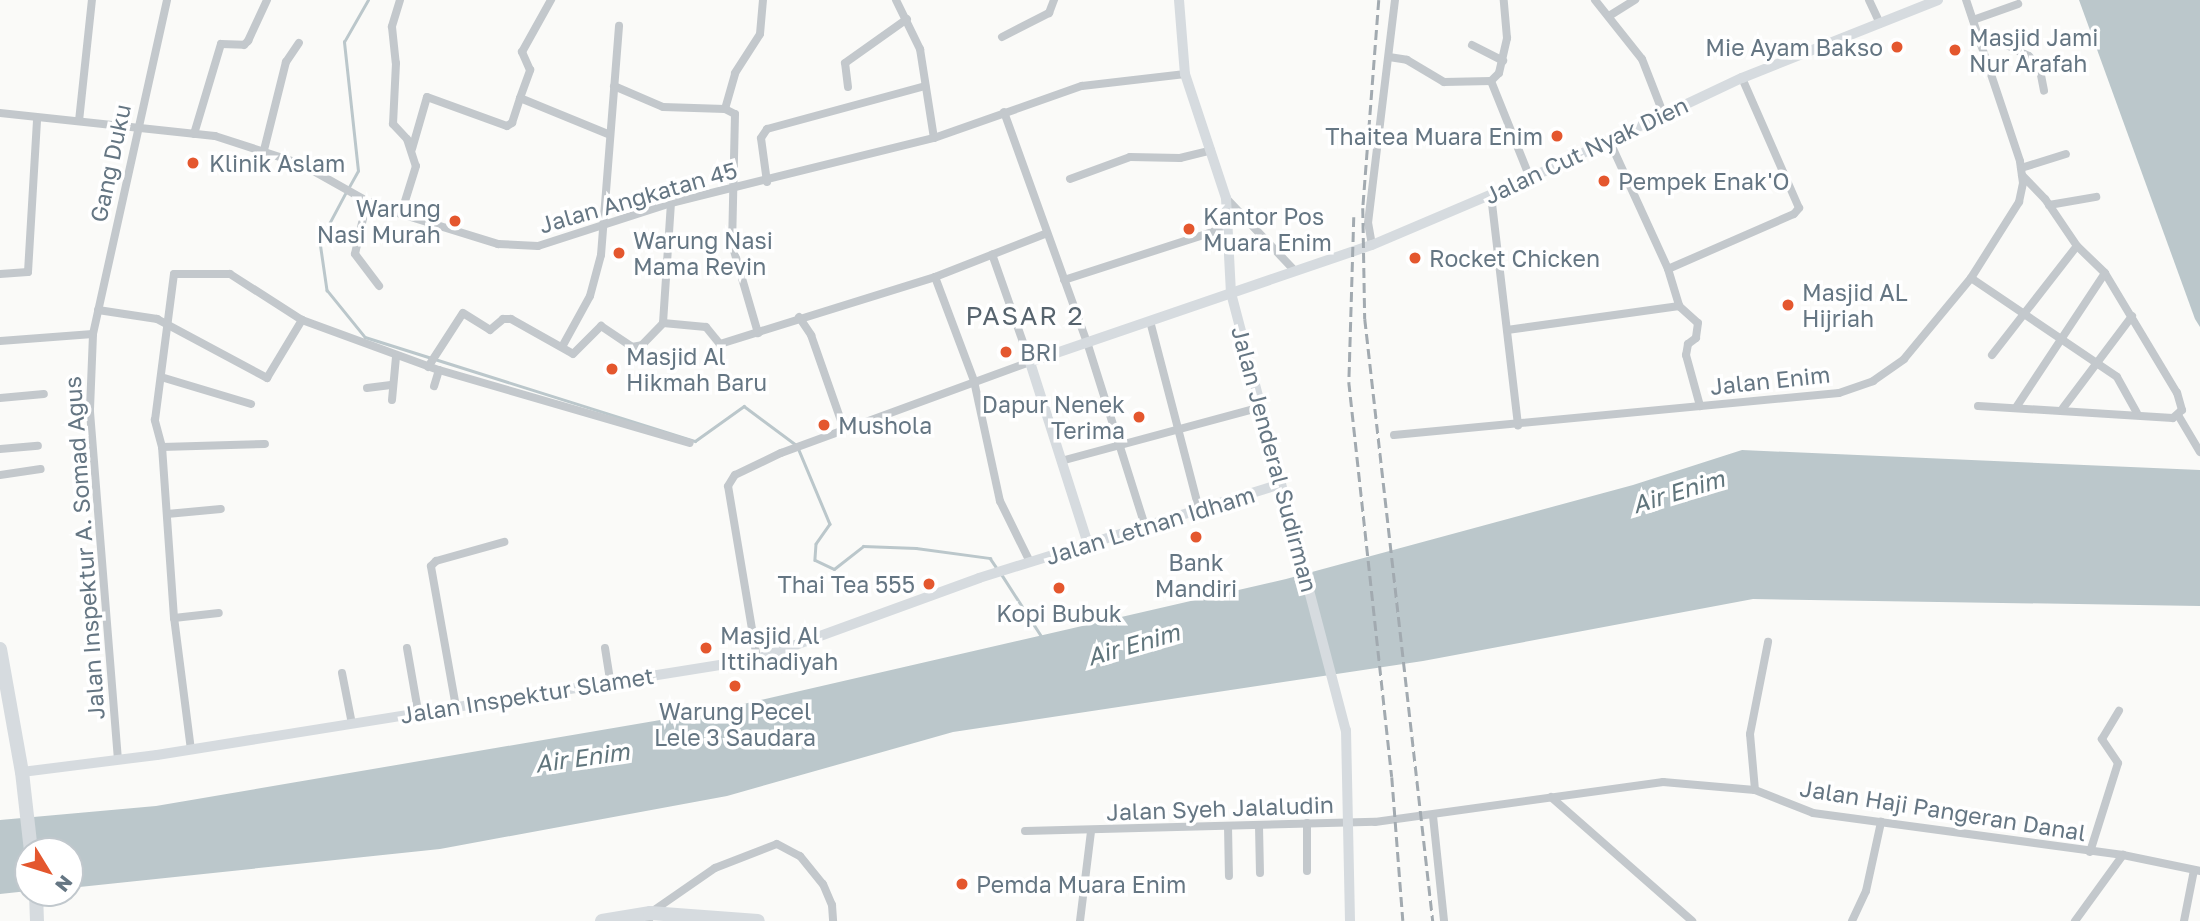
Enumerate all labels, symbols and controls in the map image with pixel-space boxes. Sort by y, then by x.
place label: Masjid Jami Nur Arafah [1969,23,2098,77]
place label: Mie Ayam Bakso [1705,33,1883,61]
marker: Mie Ayam Bakso [1889,39,1905,55]
marker: Masjid Jami Nur Arafah [1947,42,1963,58]
street label: Jalan Cut Nyak Dien [1480,91,1692,209]
street label: Gang Duku [84,101,136,225]
place label: Thaitea Muara Enim [1325,122,1543,150]
marker: Thaitea Muara Enim [1549,128,1565,144]
place label: Klinik Aslam [209,149,345,177]
marker: Klinik Aslam [183,153,203,173]
street label: Jalan Angkatan 45 [536,156,740,238]
place label: Pempek Enak'O [1618,167,1789,195]
marker: Pempek Enak'O [1596,173,1612,189]
place label: Warung Nasi Murah [317,194,441,248]
place label: Kantor Pos Muara Enim [1203,202,1332,256]
marker: Warung Nasi Murah [447,213,463,229]
marker: Kantor Pos Muara Enim [1181,221,1197,237]
place label: Warung Nasi Mama Revin [633,226,773,280]
place label: Rocket Chicken [1429,244,1600,272]
marker: Warung Nasi Mama Revin [611,245,627,261]
marker: Rocket Chicken [1407,250,1423,266]
place label: Masjid AL Hijriah [1802,278,1908,332]
marker: Masjid AL Hijriah [1780,297,1796,313]
district label: PASAR 2 [966,300,1084,332]
street label: Jalan Jenderal Sudirman [1226,323,1324,595]
place label: BRI [1020,338,1058,366]
place label: Masjid Al Hikmah Baru [626,342,767,396]
marker: BRI [998,344,1014,360]
street label: Jalan Enim [1709,360,1831,400]
marker: Masjid Al Hikmah Baru [604,361,620,377]
street label: Jalan Inspektur A. Somad Agus [58,376,110,720]
place label: Dapur Nenek Terima [982,390,1125,444]
marker: Dapur Nenek Terima [1131,409,1147,425]
place label: Mushola [838,411,932,439]
marker: Mushola [816,417,832,433]
water label: Air Enim [1628,463,1728,519]
street label: Jalan Letnan Idham [1042,480,1258,570]
marker: Bank Mandiri [1188,529,1204,545]
place label: Bank Mandiri [1155,548,1237,602]
place label: Thai Tea 555 [777,570,915,598]
marker: Thai Tea 555 [921,576,937,592]
marker: Kopi Bubuk [1051,580,1067,596]
place label: Kopi Bubuk [996,599,1122,627]
water label: Air Enim [1083,617,1183,671]
place label: Masjid Al Ittihadiyah [720,621,838,675]
marker: Masjid Al Ittihadiyah [698,640,714,656]
street label: Jalan Inspektur Slamet [398,661,656,729]
marker: Warung Pecel Lele 3 Saudara [727,678,743,694]
place label: Warung Pecel Lele 3 Saudara [654,697,816,751]
water label: Air Enim [533,736,631,778]
street label: Jalan Haji Pangeran Danal [1798,774,2088,846]
street label: Jalan Syeh Jalaludin [1106,790,1334,826]
north arrow [14,837,84,907]
place label: Pemda Muara Enim [976,870,1186,898]
text: N [51,871,78,897]
marker: Pemda Muara Enim [954,876,970,892]

